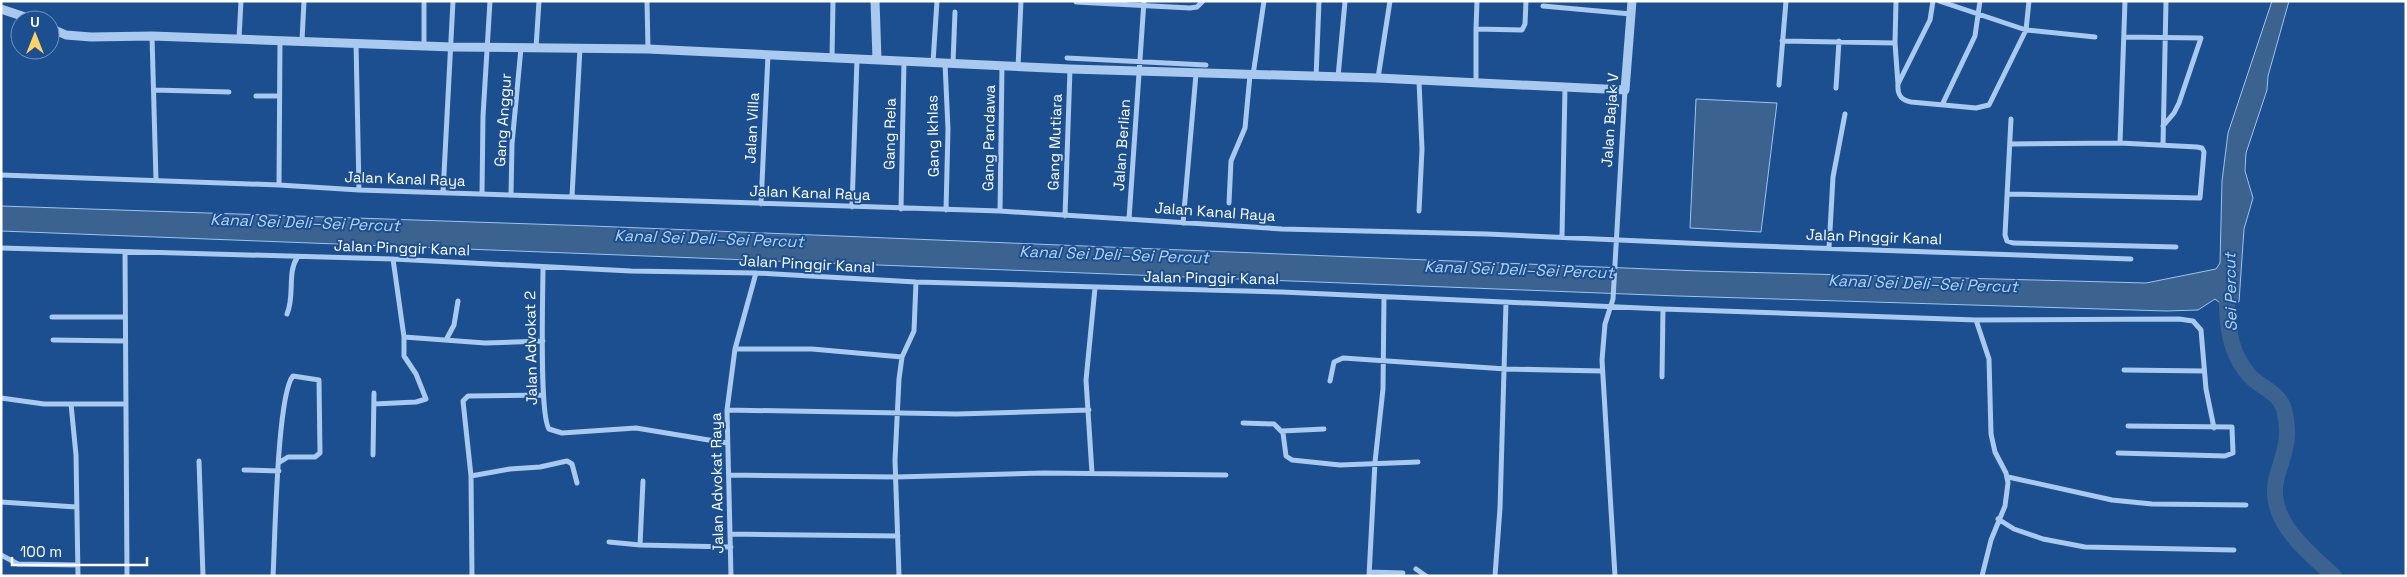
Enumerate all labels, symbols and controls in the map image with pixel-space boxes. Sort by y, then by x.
north arrow [10,10,60,60]
text: U [30,13,40,31]
street label: Gang Anggur [490,72,515,167]
street label: Jalan Bajak V [1597,72,1622,168]
street label: Gang Pandawa [978,84,999,191]
street label: Jalan Villa [740,92,763,164]
street label: Gang Mutiara [1043,93,1066,191]
street label: Gang Ikhlas [922,95,943,177]
street label: Gang Rela [879,98,900,170]
street label: Jalan Berlian [1109,98,1134,192]
street label: Jalan Kanal Raya [344,167,466,190]
street label: Jalan Kanal Raya [749,181,871,204]
street label: Jalan Kanal Raya [1154,198,1277,225]
water label: Kanal Sei Deli–Sei Percut [210,209,402,236]
water label: Kanal Sei Deli–Sei Percut [614,225,806,252]
street label: Jalan Pinggir Kanal [1806,225,1942,248]
street label: Jalan Pinggir Kanal [334,236,470,259]
water label: Kanal Sei Deli–Sei Percut [1019,241,1211,268]
street label: Jalan Pinggir Kanal [739,250,875,277]
water label: Sei Percut [2219,251,2242,331]
water label: Kanal Sei Deli–Sei Percut [1424,256,1616,283]
street label: Jalan Pinggir Kanal [1143,267,1279,288]
water label: Kanal Sei Deli–Sei Percut [1828,270,2020,297]
street label: Jalan Advokat 2 [520,291,541,405]
street label: Jalan Advokat Raya [706,412,727,554]
scale bar [12,534,148,566]
text: 100 m [20,542,62,561]

